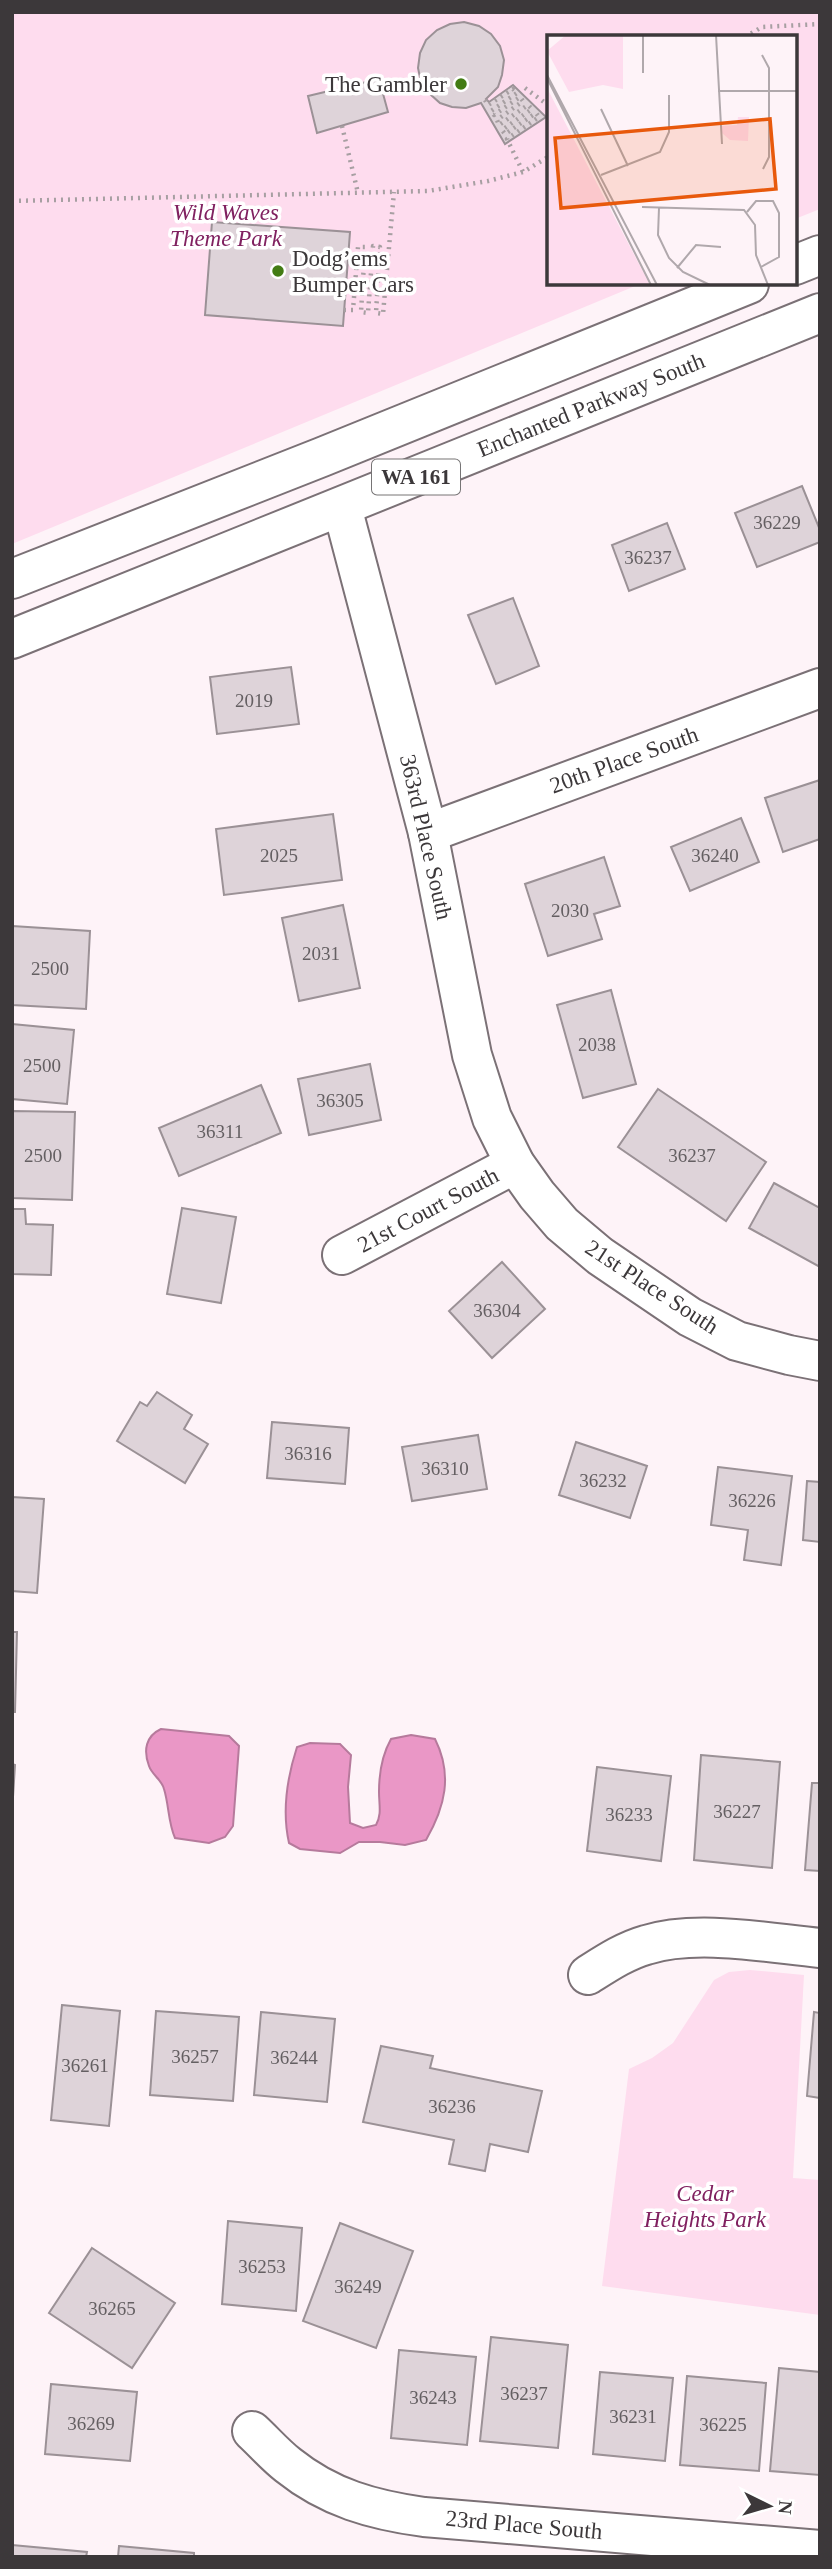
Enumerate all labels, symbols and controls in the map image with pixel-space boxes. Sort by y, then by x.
inset map [547,35,797,285]
place label: The Gambler [325,72,447,97]
marker: The Gambler [453,76,469,92]
park label: Wild Waves Theme Park [170,200,283,251]
place label: Dodg’ems Bumper Cars [292,246,414,297]
marker: Dodg’ems Bumper Cars [270,263,286,279]
street label: Enchanted Parkway South [474,348,709,462]
road number: WA 161 [372,460,460,494]
house number: 36229 [753,512,801,533]
house number: 36237 [624,547,672,568]
house number: 2019 [235,690,273,711]
street label: 20th Place South [546,721,702,798]
street label: 363rd Place South [395,752,457,922]
house number: 2025 [260,845,298,866]
house number: 36240 [691,845,739,866]
house number: 2030 [551,900,589,921]
house number: 2031 [302,943,340,964]
house number: 2500 [31,958,69,979]
house number: 2038 [578,1034,616,1055]
house number: 2500 [23,1055,61,1076]
house number: 36305 [316,1090,364,1111]
house number: 36311 [197,1121,243,1142]
house number: 2500 [24,1145,62,1166]
house number: 36237 [668,1145,716,1166]
street label: 21st Court South [353,1162,503,1258]
street label: 21st Place South [581,1235,724,1340]
house number: 36304 [473,1300,521,1321]
house number: 36316 [284,1443,332,1464]
house number: 36310 [421,1458,469,1479]
house number: 36232 [579,1470,627,1491]
house number: 36226 [728,1490,776,1511]
house number: 36227 [713,1801,761,1822]
house number: 36233 [605,1804,653,1825]
house number: 36257 [171,2046,219,2067]
house number: 36244 [270,2047,318,2068]
house number: 36261 [61,2055,109,2076]
house number: 36236 [428,2096,476,2117]
park label: Cedar Heights Park [643,2181,767,2232]
house number: 36253 [238,2256,286,2277]
house number: 36249 [334,2276,382,2297]
house number: 36265 [88,2298,136,2319]
house number: 36237 [500,2383,548,2404]
house number: 36243 [409,2387,457,2408]
house number: 36231 [609,2406,657,2427]
house number: 36269 [67,2413,115,2434]
house number: 36225 [699,2414,747,2435]
north arrow [734,2471,804,2541]
text: N [774,2500,796,2515]
street label: 23rd Place South [445,2506,604,2544]

